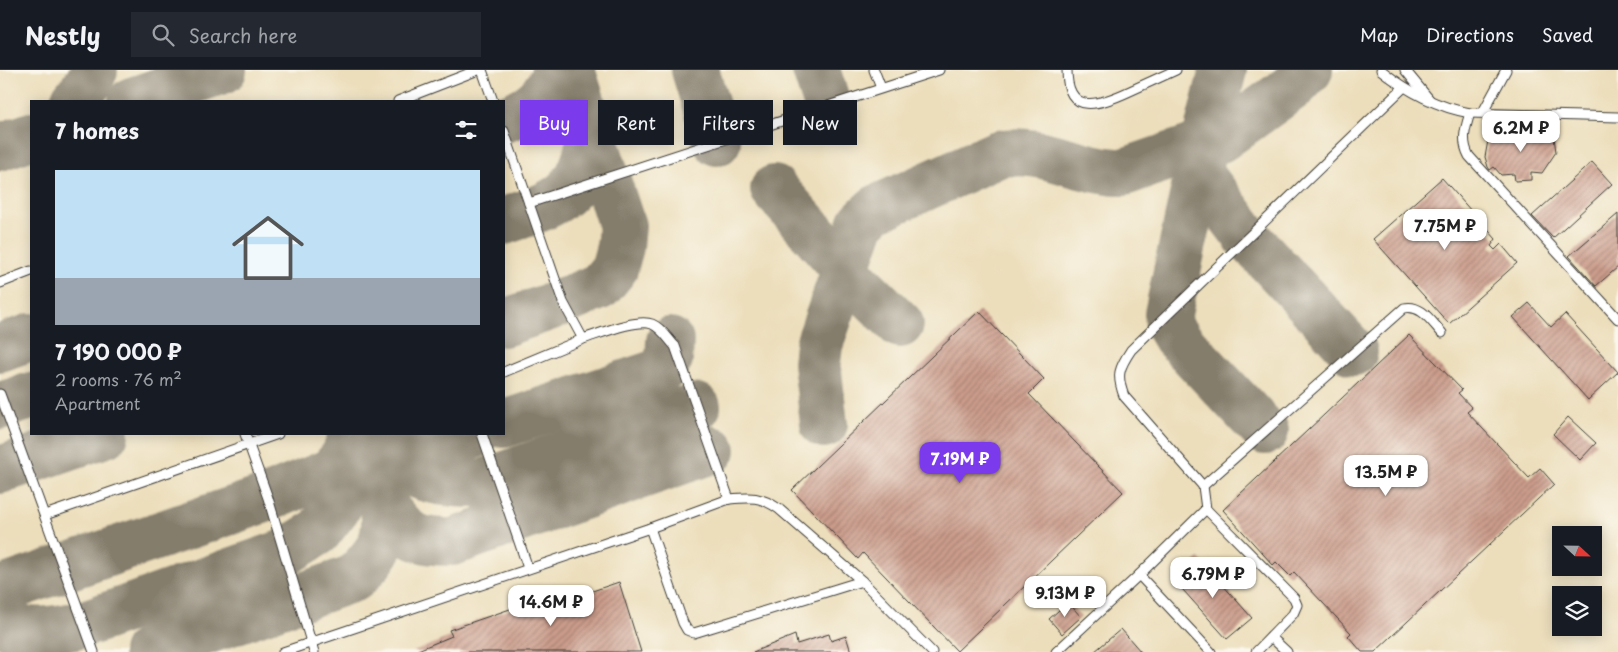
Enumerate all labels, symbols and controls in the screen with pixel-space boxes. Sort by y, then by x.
search box [131,12,481,57]
text: Nestly [25,17,101,53]
icon: search [149,21,177,49]
text: Search here [189,21,297,49]
text: Map [1360,21,1398,48]
text: Directions [1426,21,1514,48]
text: Saved [1542,21,1593,48]
chip: Buy [520,100,588,145]
chip: Rent [598,100,674,145]
chip: Filters [684,100,773,145]
chip: New [783,100,857,145]
pin: 6.2M ₽ [1480,111,1562,153]
text: 7 homes [55,114,139,146]
text: 6.2M ₽ [1493,115,1549,139]
icon: filters [452,116,480,144]
icon: home [223,203,313,293]
pin: 7.75M ₽ [1399,208,1491,251]
text: 7.75M ₽ [1414,213,1476,237]
text: 7 190 000 ₽ [55,335,182,367]
text: 2 rooms · 76 m² [55,367,182,391]
text: Apartment [55,391,140,415]
pin: 7.19M ₽ [914,442,1006,484]
text: 7.19M ₽ [931,446,989,470]
pin: 13.5M ₽ [1340,454,1432,497]
text: 13.5M ₽ [1355,459,1417,483]
north arrow [1552,526,1602,576]
map controls [1552,526,1602,636]
pin: 6.79M ₽ [1167,556,1259,599]
text: 6.79M ₽ [1181,561,1245,585]
pin: 9.13M ₽ [1019,576,1111,618]
text: 9.13M ₽ [1035,580,1095,604]
pin: 14.6M ₽ [505,584,597,627]
button: layers [1552,586,1602,636]
text: 14.6M ₽ [519,589,583,613]

